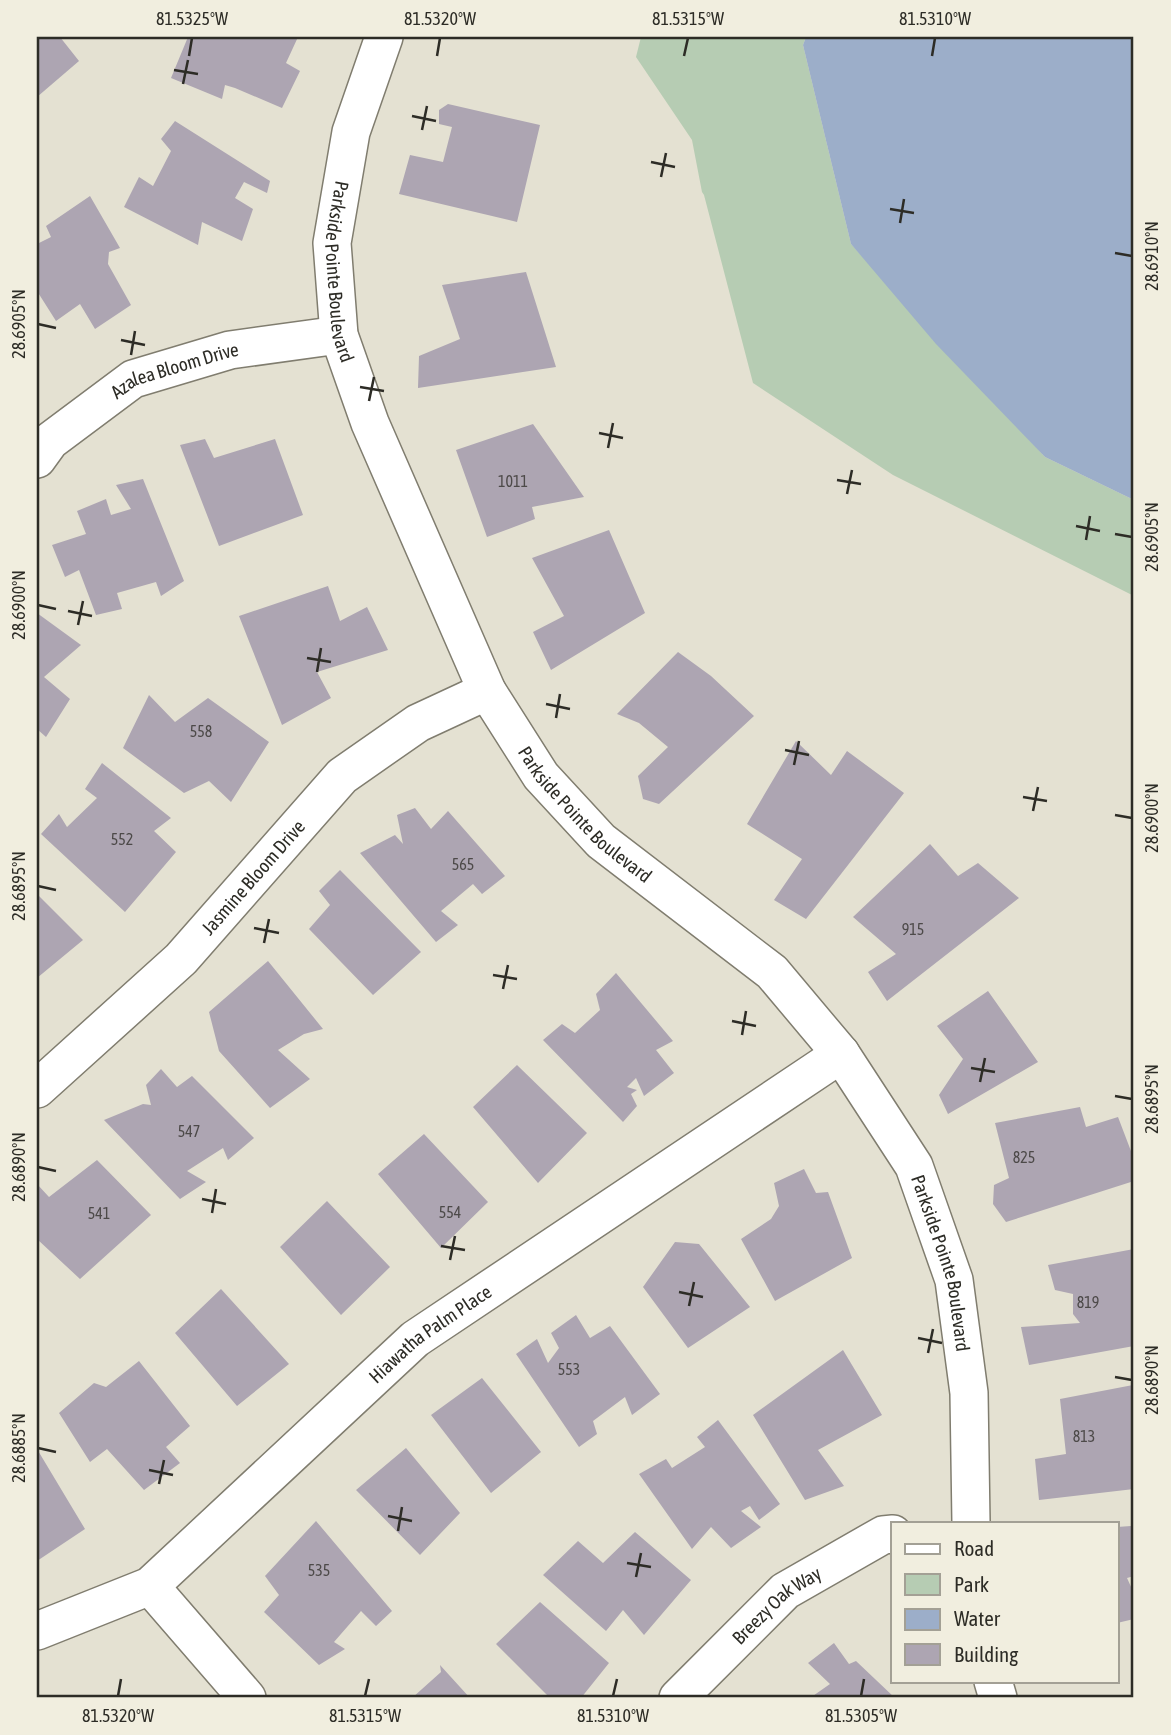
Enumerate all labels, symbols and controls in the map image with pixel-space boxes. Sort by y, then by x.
text: 81.5325°W [156,8,228,29]
text: 81.5320°W [404,8,476,29]
text: 81.5315°W [652,8,724,29]
text: 81.5310°W [899,8,971,29]
street label: Parkside Pointe Boulevard [321,179,359,365]
text: 28.6910°N [1141,221,1162,291]
text: 28.6905°N [8,289,29,359]
street label: Azalea Bloom Drive [106,338,240,403]
house number: 1011 [498,472,528,490]
text: 28.6905°N [1141,502,1162,572]
text: 28.6900°N [8,570,29,640]
house number: 558 [190,722,212,740]
street label: Parkside Pointe Boulevard [514,742,656,887]
text: 28.6900°N [1141,783,1162,853]
street label: Jasmine Bloom Drive [197,815,309,939]
house number: 552 [111,830,133,848]
text: 28.6895°N [8,851,29,921]
house number: 565 [452,855,474,873]
house number: 915 [902,920,924,938]
text: 28.6895°N [1141,1064,1162,1134]
house number: 547 [178,1122,200,1140]
text: 28.6890°N [8,1132,29,1202]
house number: 825 [1013,1148,1035,1166]
street label: Parkside Pointe Boulevard [907,1172,974,1353]
house number: 554 [439,1203,461,1221]
house number: 541 [88,1204,110,1222]
street label: Hiawatha Palm Place [364,1280,495,1387]
house number: 819 [1077,1293,1099,1311]
text: 28.6890°N [1141,1345,1162,1415]
house number: 553 [558,1360,580,1378]
text: 28.6885°N [8,1413,29,1483]
house number: 813 [1073,1427,1095,1445]
legend [891,1522,1118,1682]
text: Road [954,1536,994,1560]
house number: 535 [308,1561,330,1579]
street label: Breezy Oak Way [728,1562,825,1648]
text: Park [954,1572,989,1596]
text: Water [954,1606,1001,1630]
text: Building [954,1642,1018,1666]
text: 81.5320°W [82,1705,154,1726]
text: 81.5315°W [329,1705,401,1726]
text: 81.5310°W [577,1705,649,1726]
text: 81.5305°W [825,1705,897,1726]

